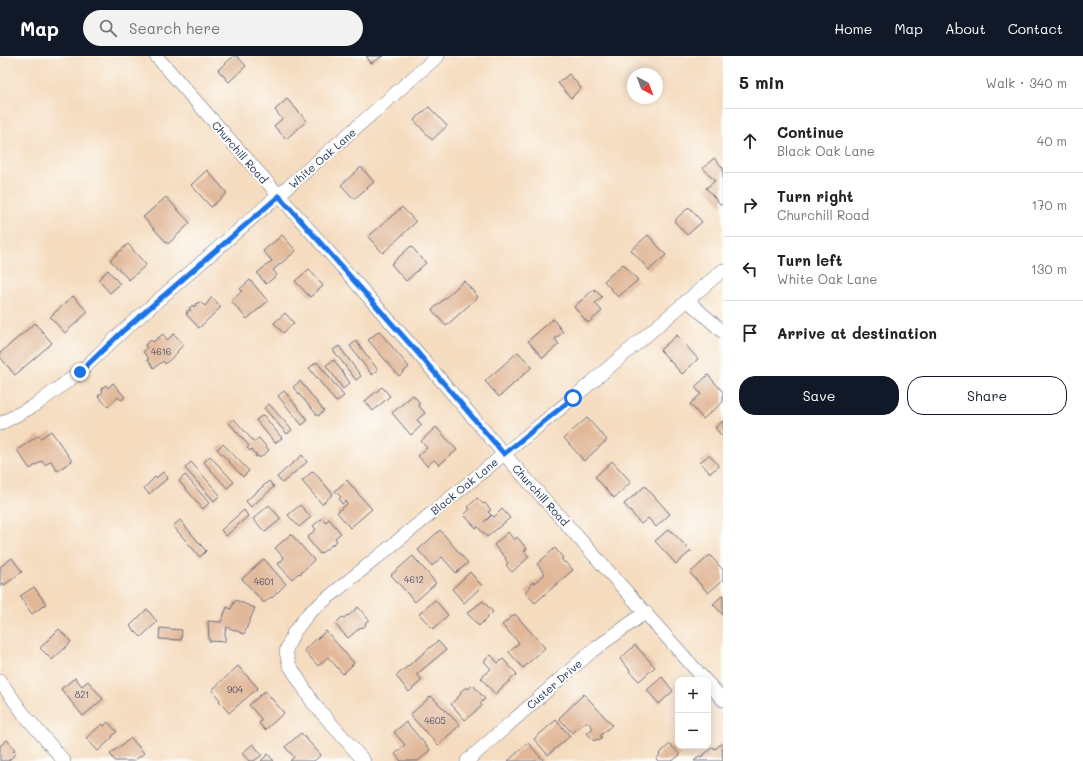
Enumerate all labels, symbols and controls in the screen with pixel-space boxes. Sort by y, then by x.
search box [83,10,363,46]
text: Map [20,16,59,41]
icon: search [97,17,119,39]
text: Search here [129,18,220,38]
text: Home [834,19,872,38]
text: Map [894,19,923,38]
text: About [945,19,986,38]
text: Contact [1008,19,1063,38]
north arrow [627,68,663,104]
text: 5 min [739,71,784,93]
text: Walk · 340 m [986,74,1067,91]
street label: Churchill Road [209,118,271,186]
text: Continue [777,122,844,142]
street label: White Oak Lane [285,124,359,192]
icon: ahead [739,130,761,152]
text: 40 m [1037,132,1067,149]
text: Black Oak Lane [777,142,875,159]
text: Turn right [777,186,854,206]
icon: right [739,194,761,216]
text: 170 m [1031,196,1067,213]
text: Churchill Road [777,206,869,223]
text: Turn left [777,250,842,270]
icon: left [739,258,761,280]
text: 130 m [1031,260,1067,277]
text: White Oak Lane [777,270,877,287]
icon: arrive [739,322,761,344]
text: Arrive at destination [777,323,937,343]
house number: 4616 [151,346,171,357]
route end [71,363,89,381]
button: Save [739,376,899,415]
button: Share [907,376,1067,415]
route start [564,389,582,407]
street label: Black Oak Lane [427,454,501,518]
street label: Churchill Road [509,461,573,529]
house number: 4612 [404,574,424,585]
house number: 4601 [254,576,274,587]
street label: Custer Drive [523,656,585,712]
map controls [675,677,711,749]
button: + [675,677,711,713]
house number: 904 [227,684,244,695]
house number: 821 [75,689,89,700]
button: − [675,713,711,749]
house number: 4605 [424,715,446,726]

